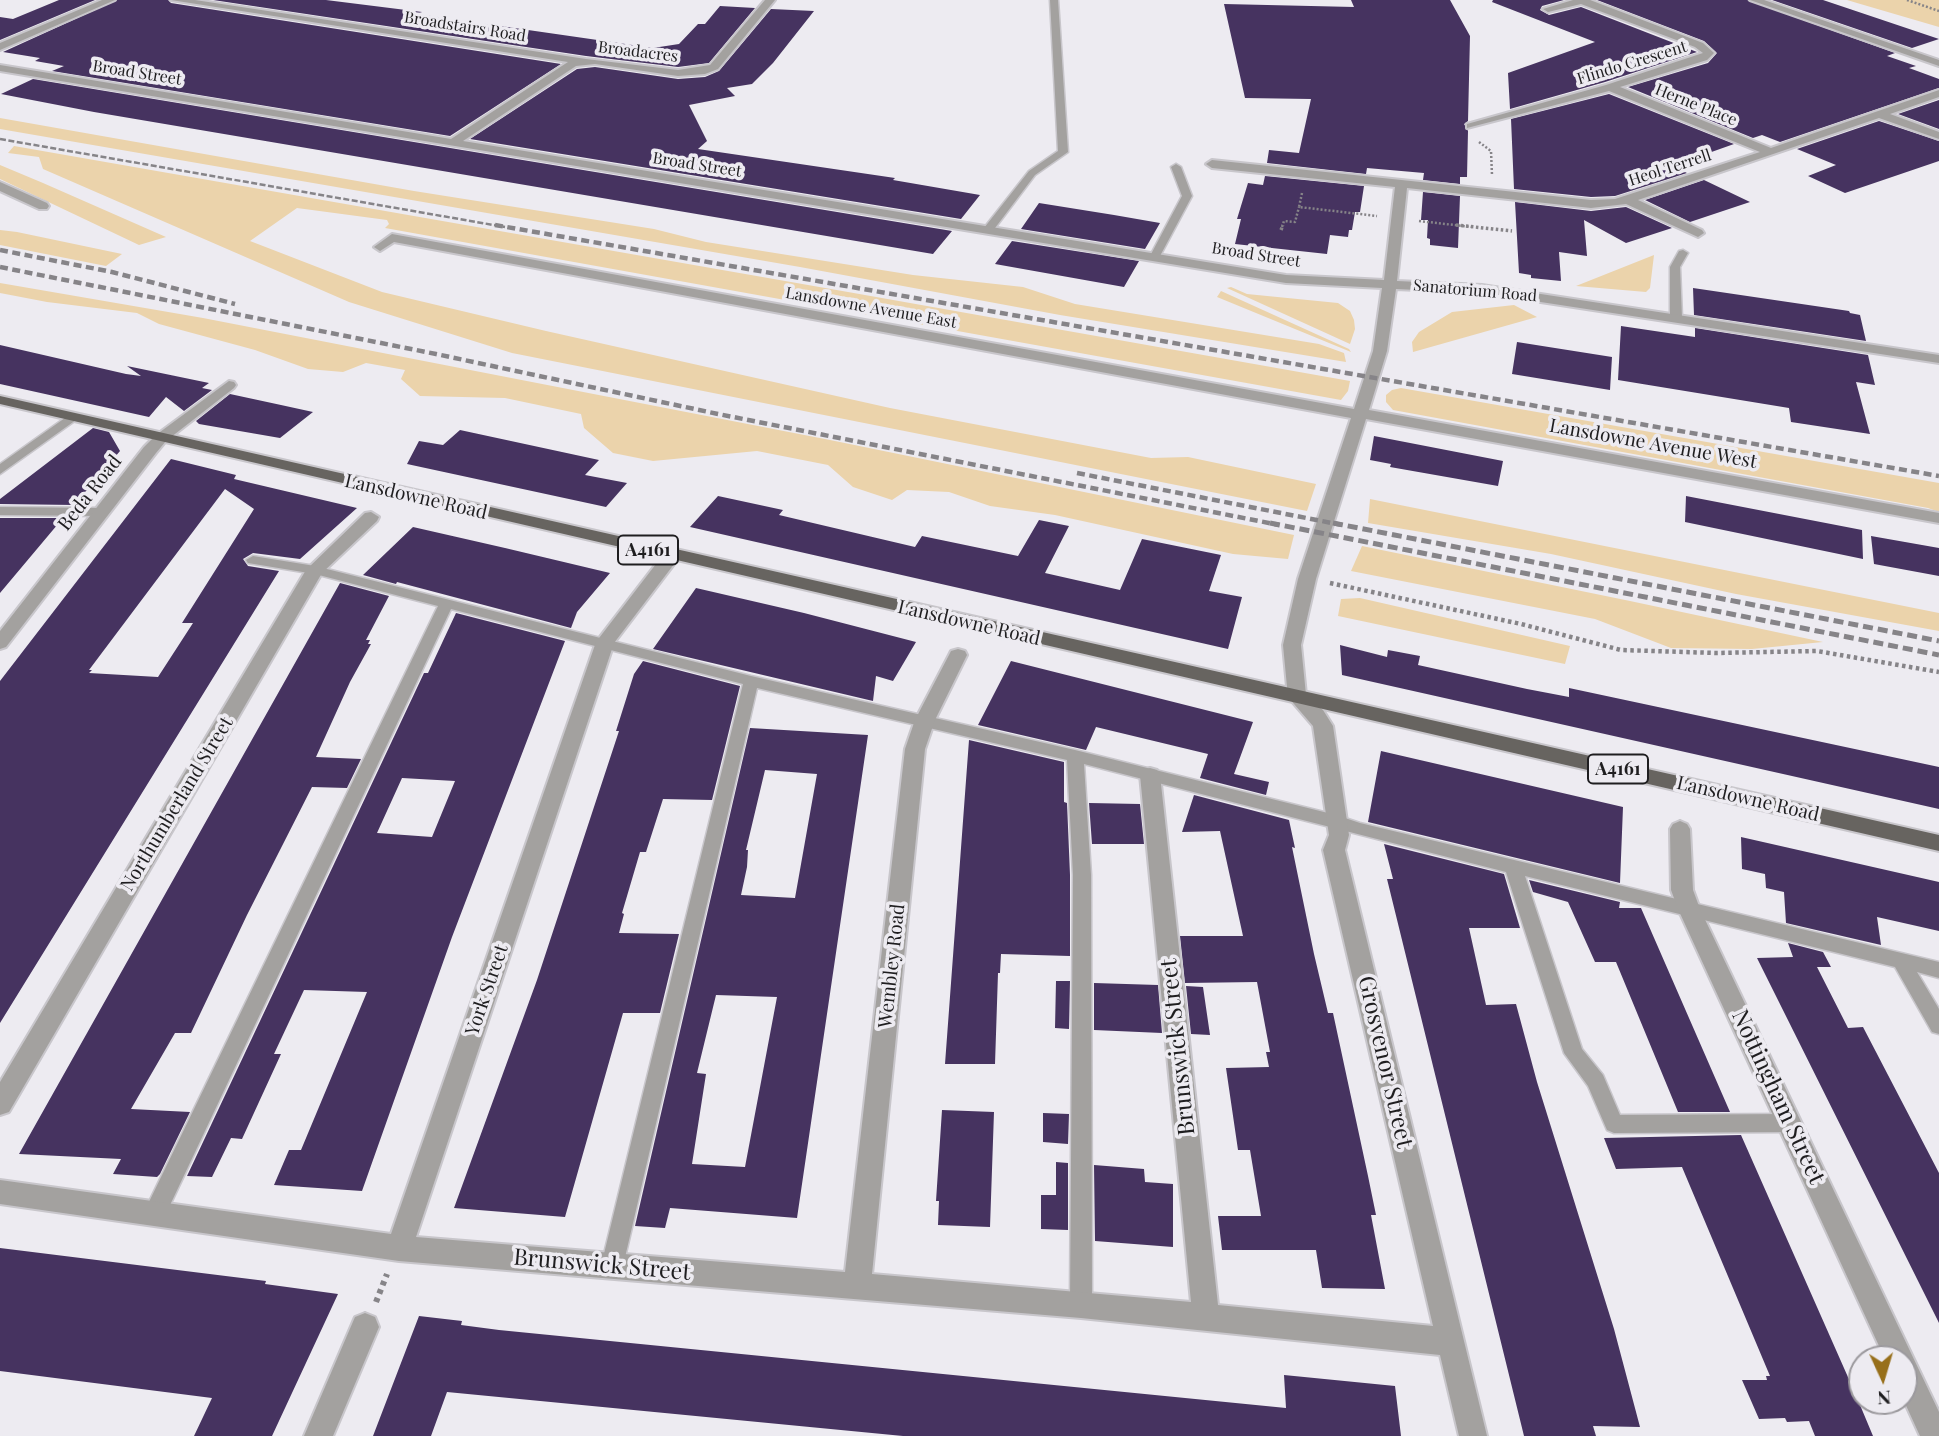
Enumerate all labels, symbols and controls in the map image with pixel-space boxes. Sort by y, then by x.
street label: Broadstairs Road [403,8,527,46]
street label: Flindo Crescent [1575,37,1689,89]
street label: Broadacres [597,38,679,66]
street label: Broad Street [91,57,183,89]
street label: Herne Place [1652,80,1740,130]
street label: Heol Terrell [1626,146,1714,190]
street label: Broad Street [651,149,743,181]
street label: Broad Street [1210,239,1302,271]
street label: Sanatorium Road [1412,276,1538,306]
street label: Lansdowne Avenue East [784,283,958,333]
street label: Lansdowne Avenue West [1547,415,1759,473]
street label: Beda Road [53,451,127,535]
street label: Lansdowne Road [343,470,489,524]
road number: A4161 [618,536,678,564]
street label: Lansdowne Road [896,596,1042,650]
street label: Northumberland Street [116,713,238,895]
road number: A4161 [1588,754,1648,784]
street label: Lansdowne Road [1675,772,1821,826]
street label: Wembley Road [874,903,910,1029]
street label: York Street [461,942,513,1038]
street label: Brunswick Street [1155,957,1201,1137]
street label: Grosvenor Street [1352,973,1418,1151]
street label: Nottingham Street [1726,1005,1830,1189]
street label: Brunswick Street [512,1244,692,1286]
north arrow [1848,1345,1918,1415]
text: N [1877,1386,1892,1412]

